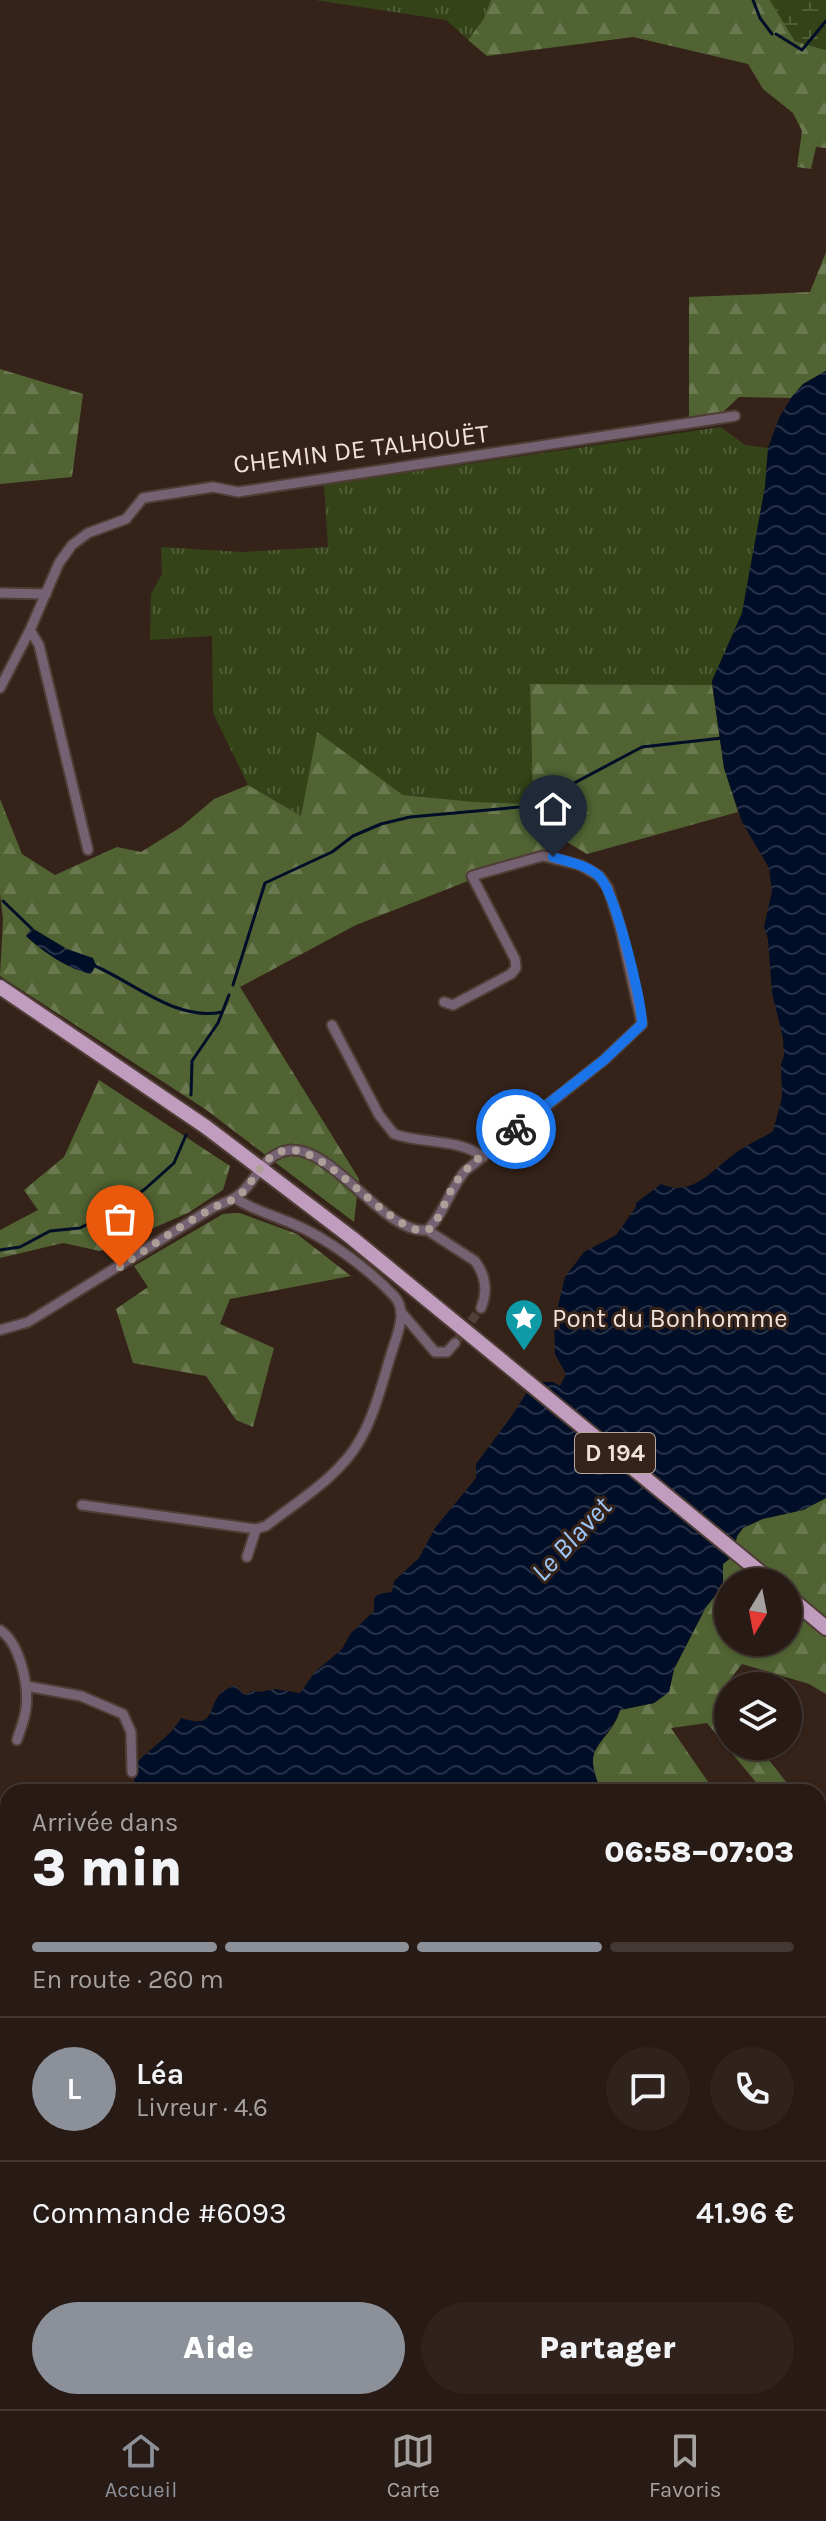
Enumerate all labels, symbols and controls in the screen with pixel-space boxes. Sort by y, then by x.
street label: CHEMIN DE TALHOUËT [232,418,490,480]
pin [519,775,587,857]
icon: home [531,787,575,831]
courier [476,1089,556,1169]
icon: bike [494,1107,538,1151]
pin [86,1185,154,1267]
icon: bag [98,1197,142,1241]
place icon: Pont du Bonhomme [503,1297,545,1352]
place label: Pont du Bonhomme [552,1303,788,1334]
road number: D 194 [575,1433,655,1473]
water label: Le Blavet [524,1490,618,1588]
north arrow [714,1568,802,1656]
map controls [714,1568,802,1760]
button: layers [714,1672,802,1760]
text: Arrivée dans [32,1807,179,1838]
text: 06:58–07:03 [604,1834,794,1870]
text: 3 min [32,1837,182,1898]
text: En route · 260 m [32,1964,224,1995]
button: chat [606,2047,690,2131]
button: phone [710,2047,794,2131]
text: Léa [136,2056,184,2092]
text: L [67,2071,81,2107]
text: Livreur · 4.6 [136,2092,268,2123]
text: Commande #6093 [32,2195,287,2231]
text: 41.96 € [696,2195,794,2231]
button: Aide [32,2302,405,2394]
button: Partager [421,2302,794,2394]
tab: Accueil [105,2429,177,2503]
tab: Carte [387,2429,440,2503]
tab: Favoris [649,2429,721,2503]

